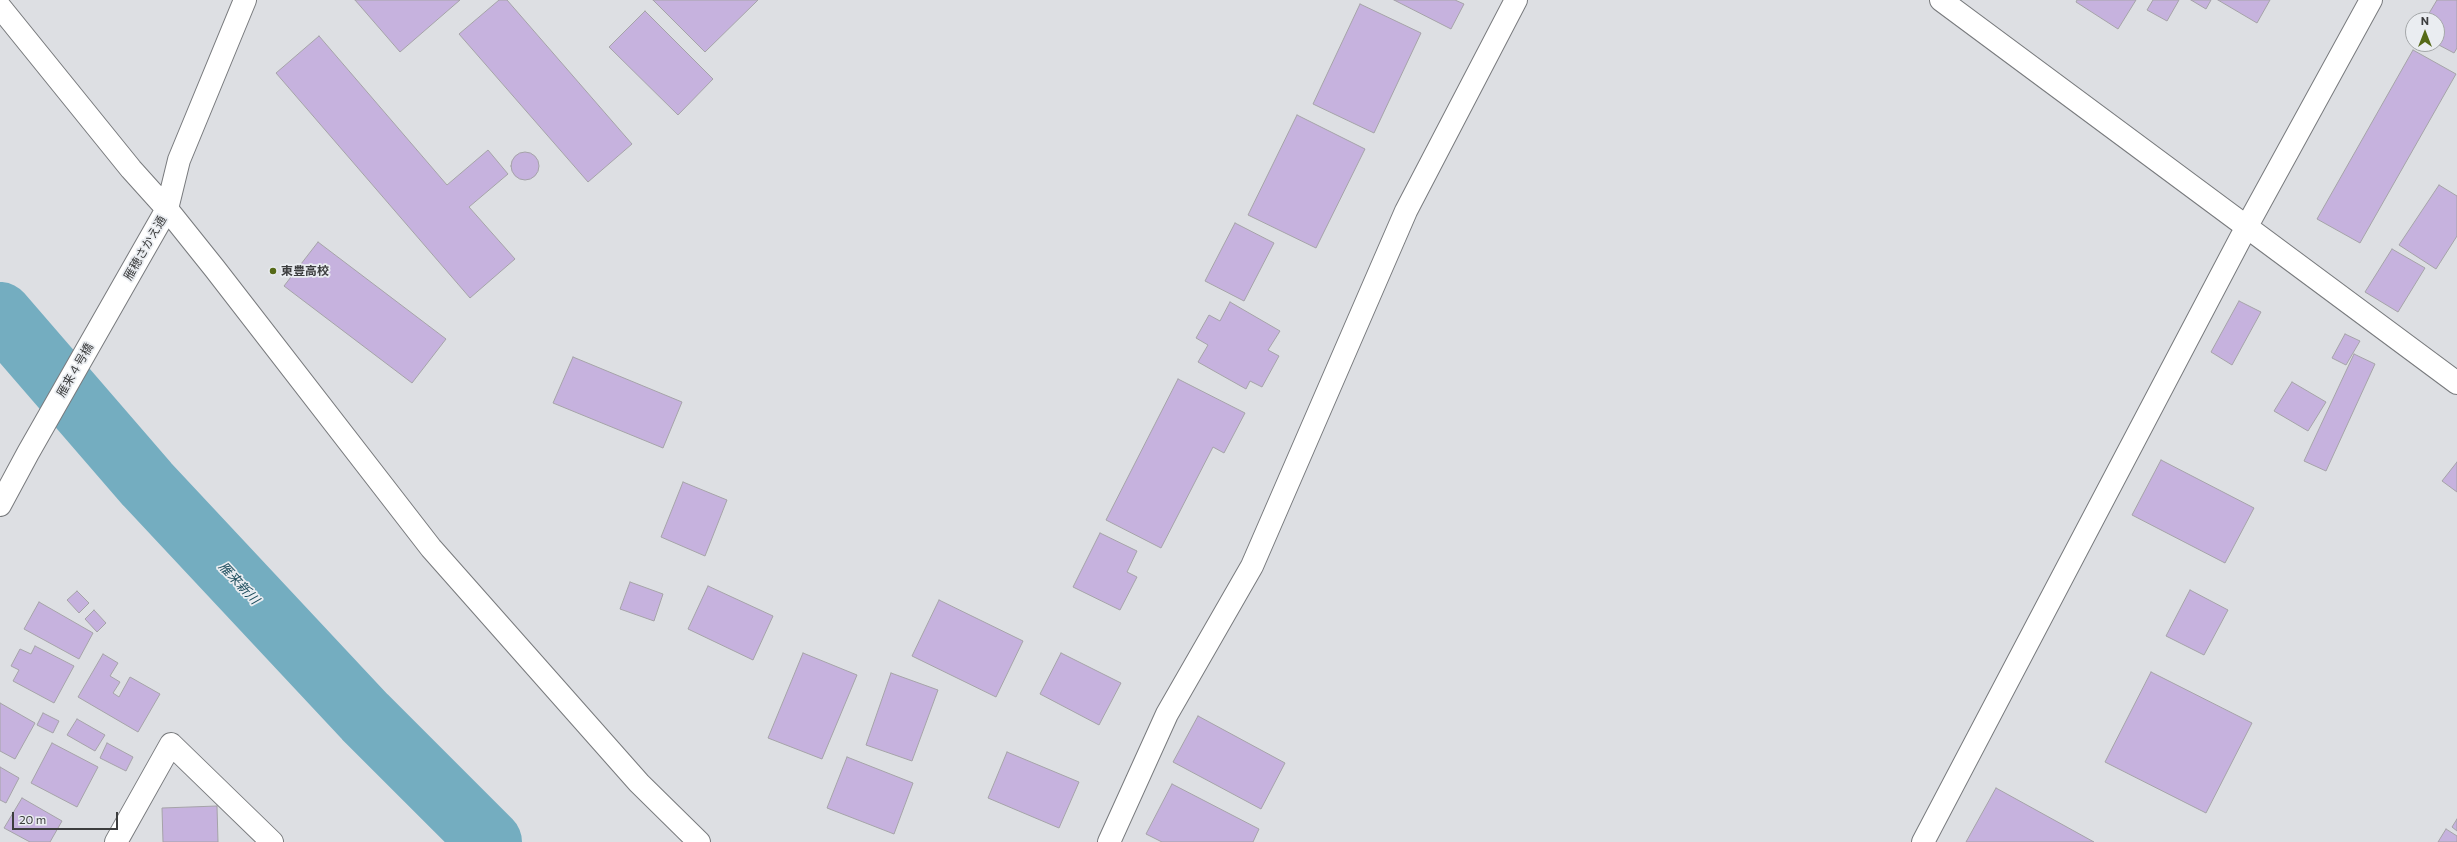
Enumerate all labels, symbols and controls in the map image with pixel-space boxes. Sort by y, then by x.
north arrow [2405,12,2445,52]
text: N [2421,14,2429,27]
street label: 雁穂さかえ通 [121,213,169,283]
place label: 東豊高校 [281,264,329,278]
marker: 東豊高校 [268,266,278,276]
street label: 雁来４号橋 [54,340,96,400]
water label: 雁来新川 [216,559,262,607]
scale bar [14,804,120,830]
text: 20 m [19,812,46,826]

